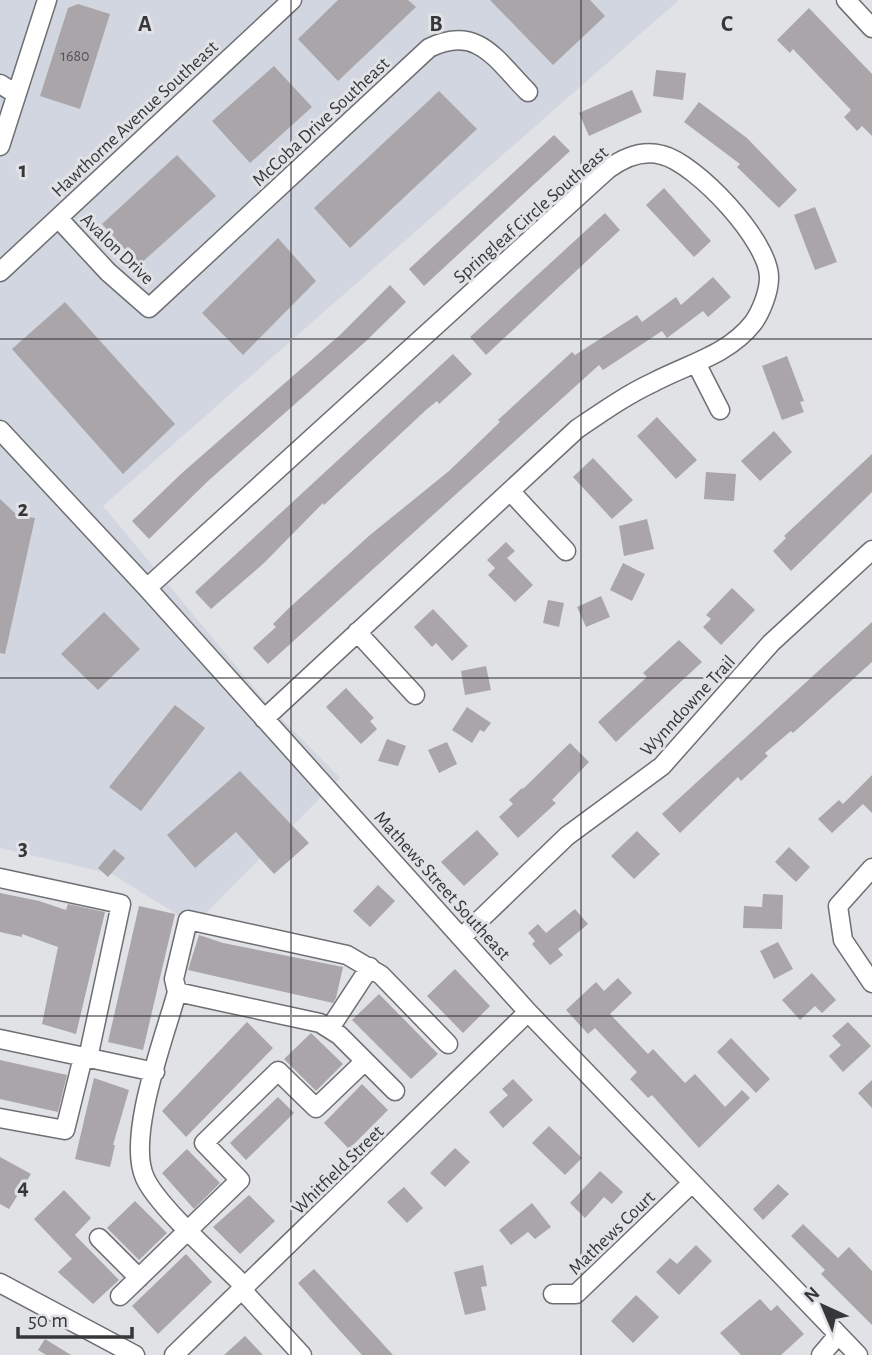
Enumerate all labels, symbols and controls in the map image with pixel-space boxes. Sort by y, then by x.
text: A [138,13,152,36]
text: B [429,13,443,36]
text: C [721,13,733,36]
street label: Hawthorne Avenue Southeast [48,37,222,201]
house number: 1680 [60,48,90,64]
street label: McCoba Drive Southeast [249,54,393,190]
street label: Springleaf Circle Southeast [450,143,612,287]
text: 1 [19,159,27,182]
street label: Avalon Drive [77,210,157,288]
text: 2 [18,498,29,521]
street label: Wynndowne Trail [637,652,739,760]
street label: Mathews Street Southeast [370,808,514,964]
text: 3 [18,837,28,860]
street label: Whitfield Street [289,1122,387,1218]
text: 4 [17,1176,29,1199]
street label: Mathews Court [565,1187,659,1279]
north arrow [788,1271,858,1341]
text: N [801,1283,824,1306]
scale bar [18,1296,131,1340]
text: 50 m [28,1310,68,1331]

